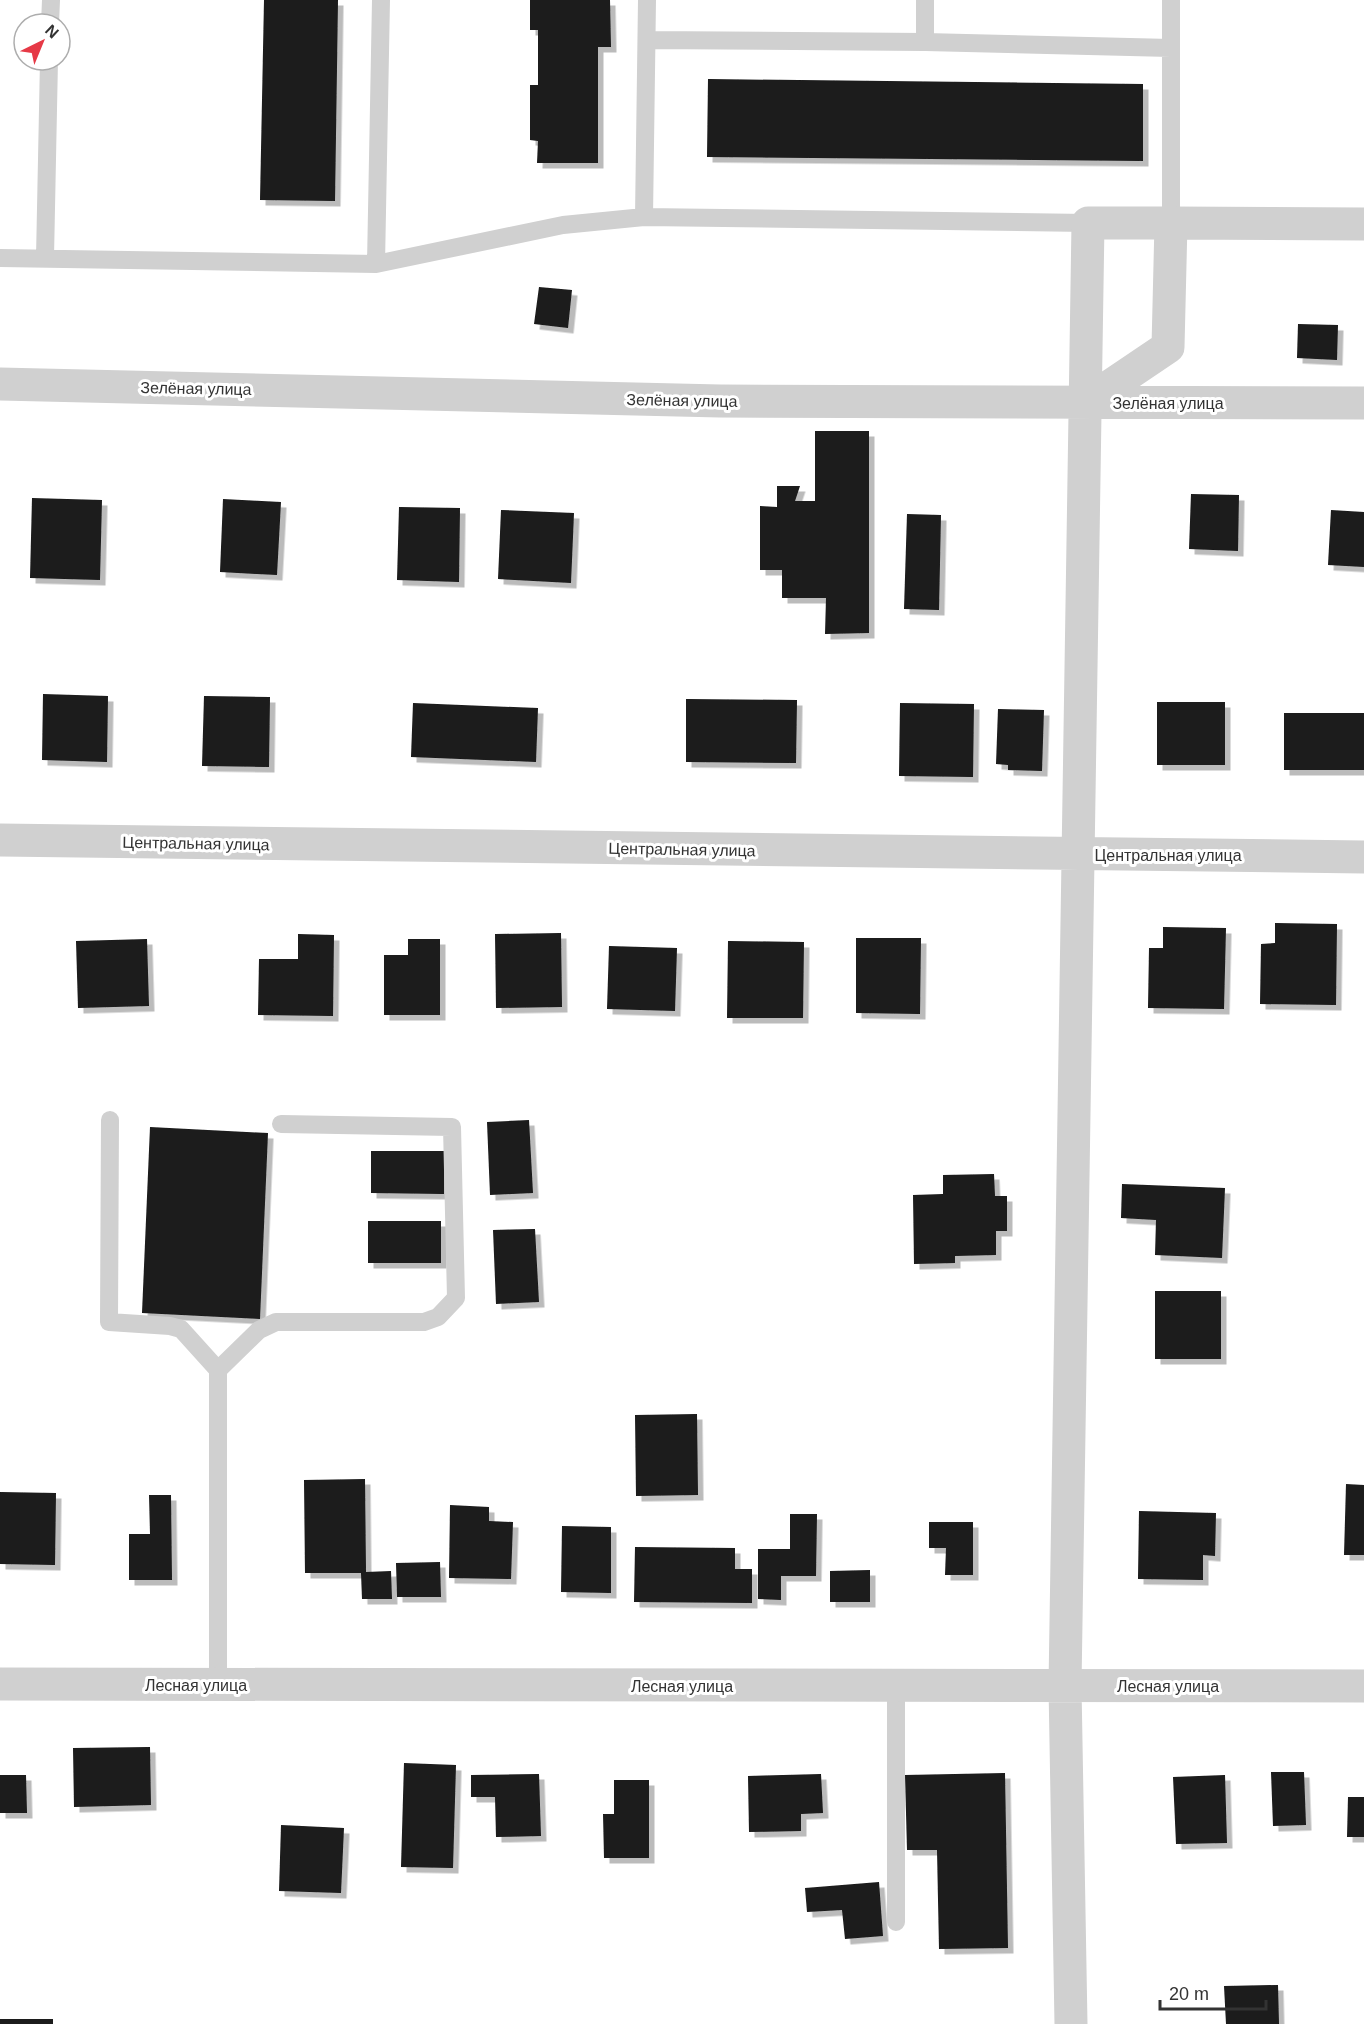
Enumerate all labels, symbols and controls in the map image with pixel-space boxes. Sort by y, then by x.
north arrow [12,12,72,72]
text: N [42,21,62,42]
street label: Зелёная улица [140,379,252,398]
street label: Зелёная улица [626,391,738,410]
street label: Зелёная улица [1112,395,1224,412]
street label: Центральная улица [122,834,270,853]
street label: Центральная улица [608,840,756,859]
street label: Центральная улица [1094,847,1242,864]
street label: Лесная улица [145,1677,247,1694]
street label: Лесная улица [631,1678,733,1695]
street label: Лесная улица [1117,1678,1219,1695]
scale bar [1160,1973,1266,2011]
text: 20 m [1169,1984,1209,2004]

